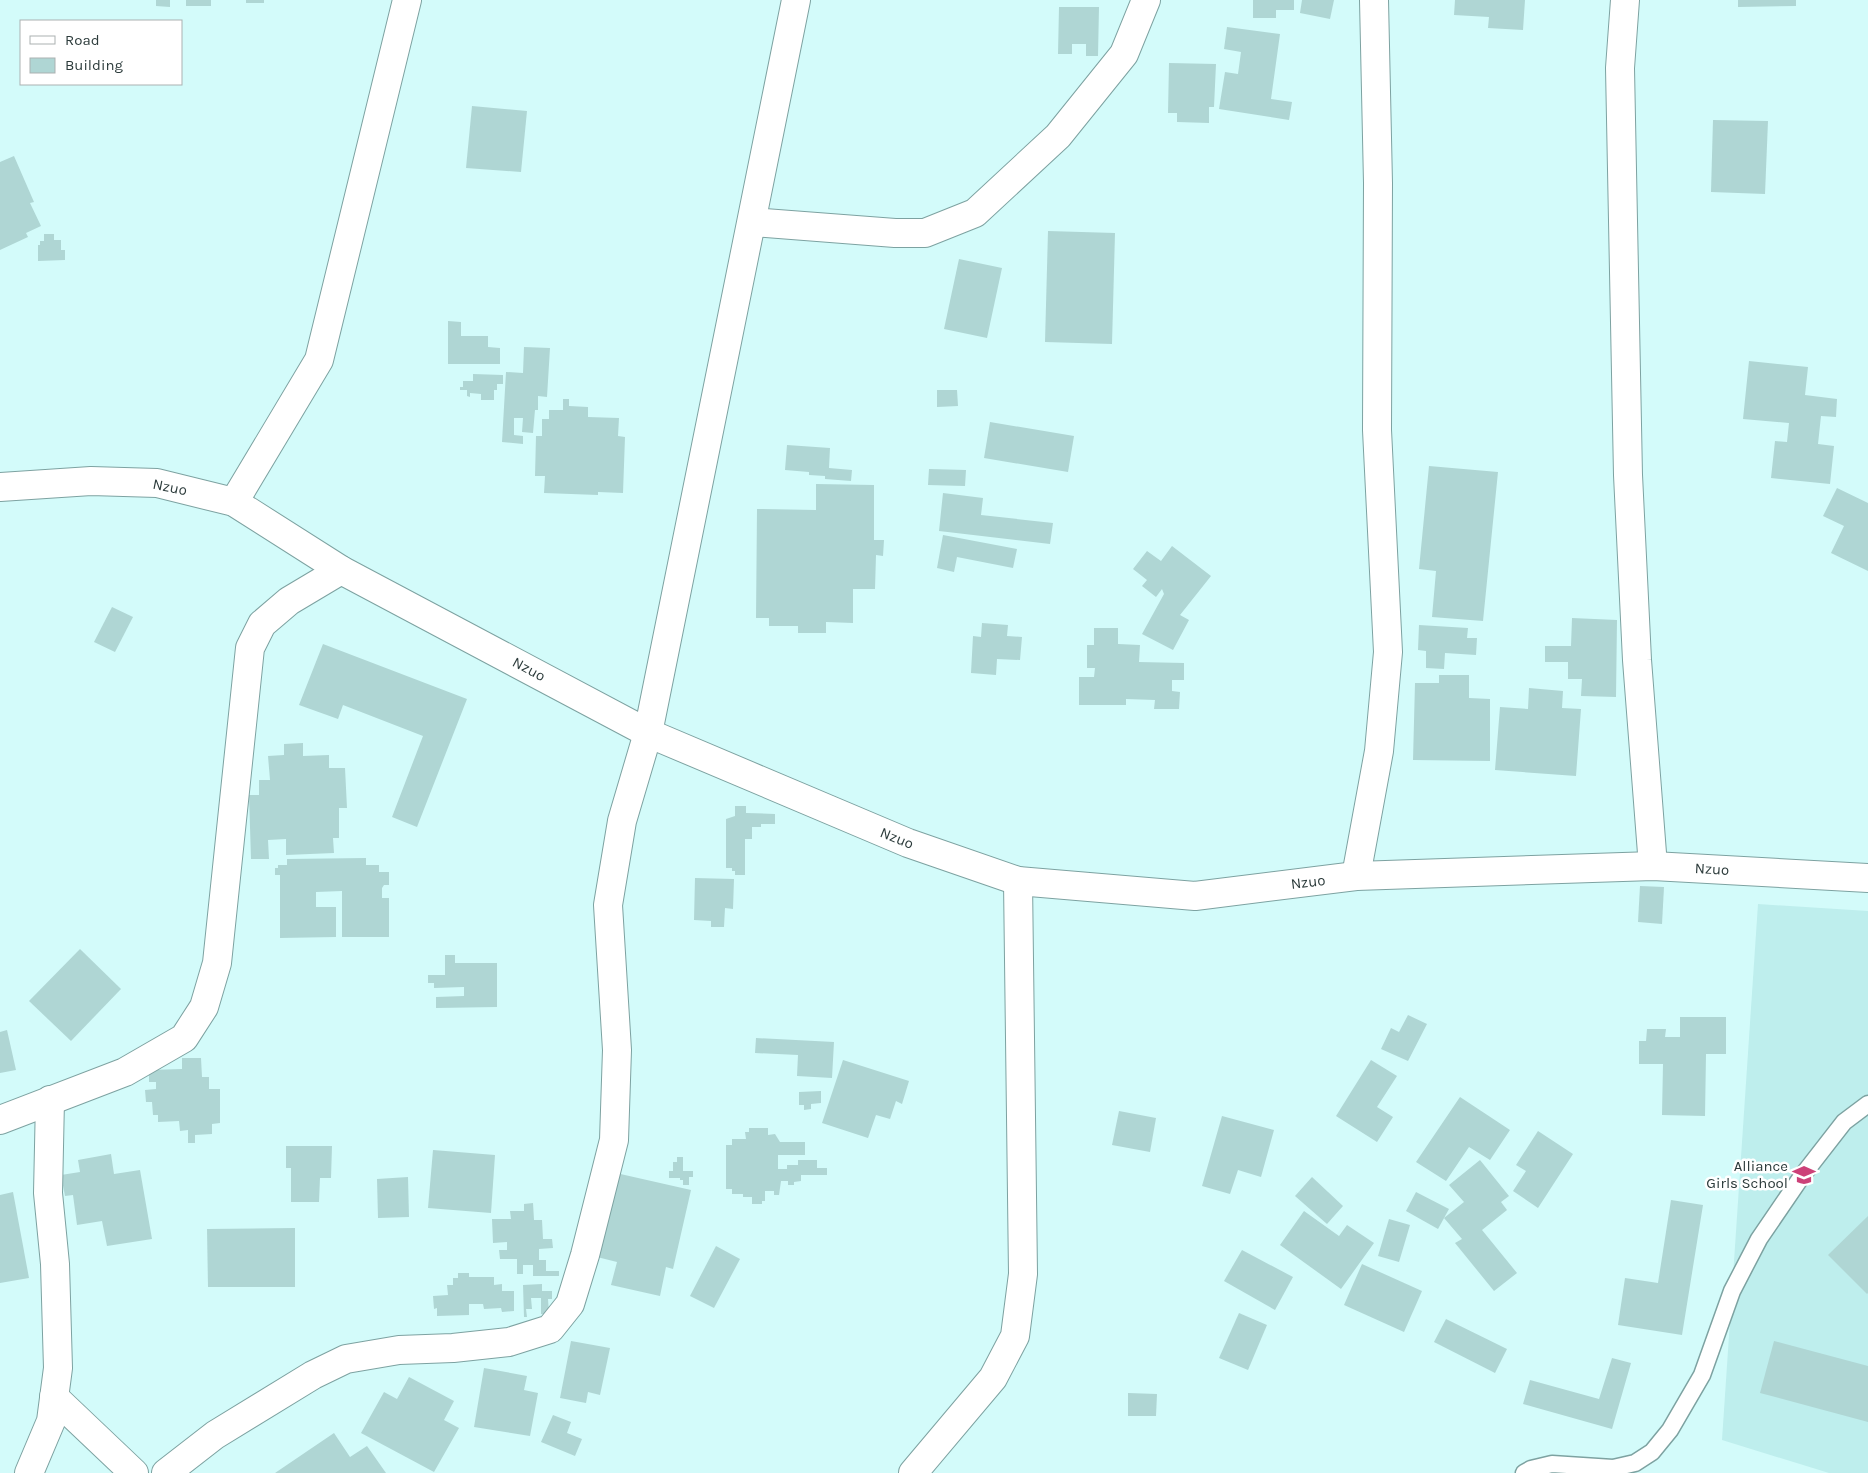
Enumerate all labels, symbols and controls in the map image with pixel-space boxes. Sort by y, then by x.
legend [20,20,182,85]
text: Road [65,31,100,49]
text: Building [65,56,123,74]
street label: Nzuo [151,475,189,499]
street label: Nzuo [509,653,549,685]
street label: Nzuo [878,823,916,853]
street label: Nzuo [1694,859,1730,879]
street label: Nzuo [1290,871,1326,893]
place label: Alliance Girls School [1706,1157,1788,1192]
school or university icon: Alliance Girls School [1791,1162,1817,1188]

